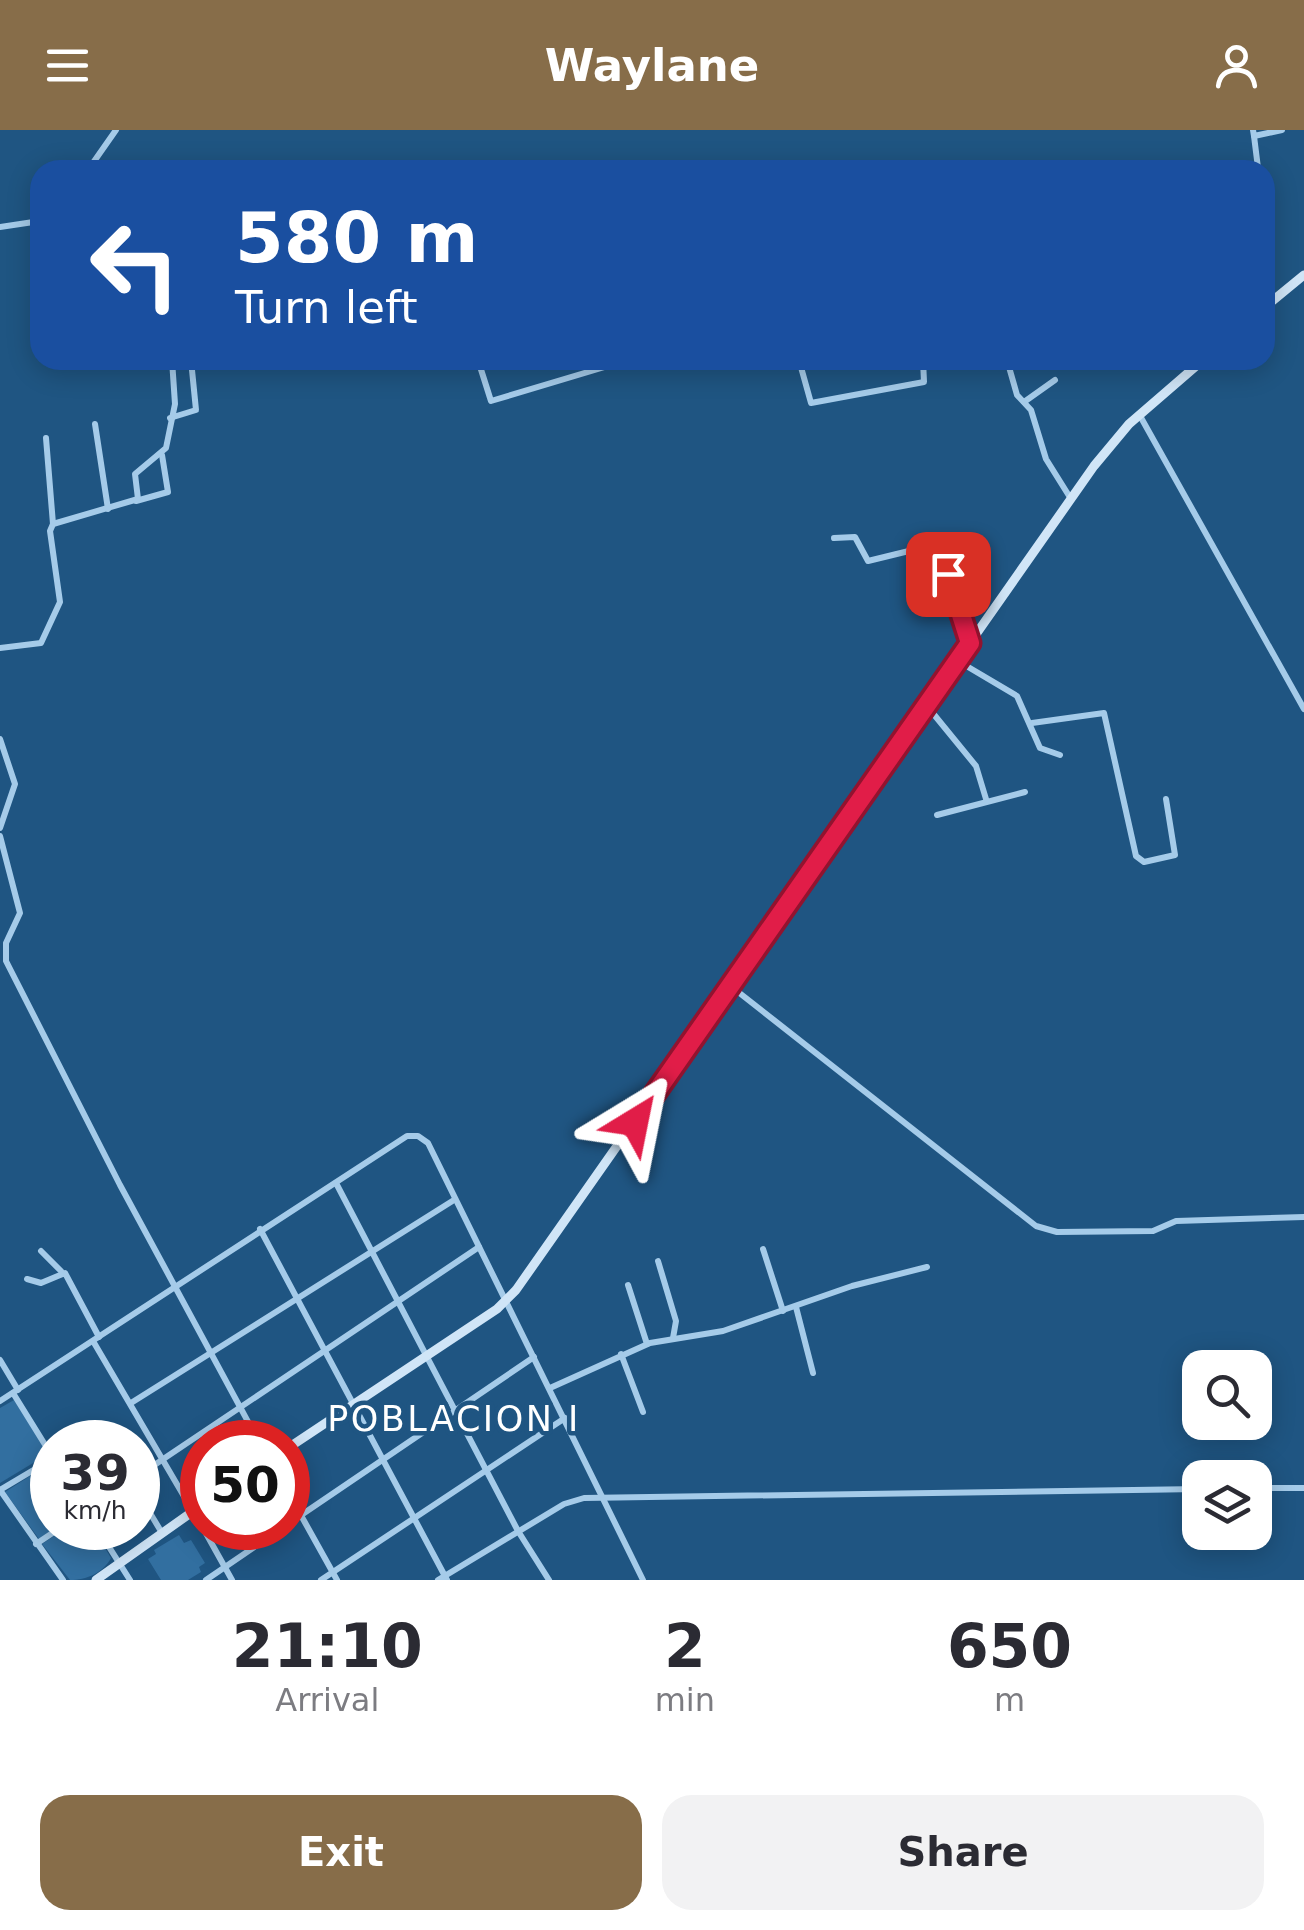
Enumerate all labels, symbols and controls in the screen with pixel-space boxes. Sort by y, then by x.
icon: menu [40,38,95,93]
icon: person [1209,38,1264,93]
text: Waylane [545,39,759,92]
text: 580 m [235,197,478,279]
icon: left [70,200,200,330]
text: Turn left [235,281,418,334]
pin [906,532,991,617]
icon: arrive [921,547,976,602]
position arrow [583,1070,687,1174]
map controls [1182,1350,1272,1550]
button: search [1182,1350,1272,1440]
district label: POBLACION I [327,1399,581,1439]
speed limit sign: 50 [180,1420,310,1550]
text: 39 [60,1444,130,1502]
button: layers [1182,1460,1272,1550]
text: km/h [63,1496,127,1525]
text: 21:10 [232,1611,423,1681]
text: 2 [664,1611,706,1681]
text: 650 [947,1611,1072,1681]
text: Arrival [275,1681,379,1719]
text: min [655,1681,715,1719]
text: m [994,1681,1025,1719]
button: Exit [40,1795,642,1910]
button: Share [662,1795,1264,1910]

